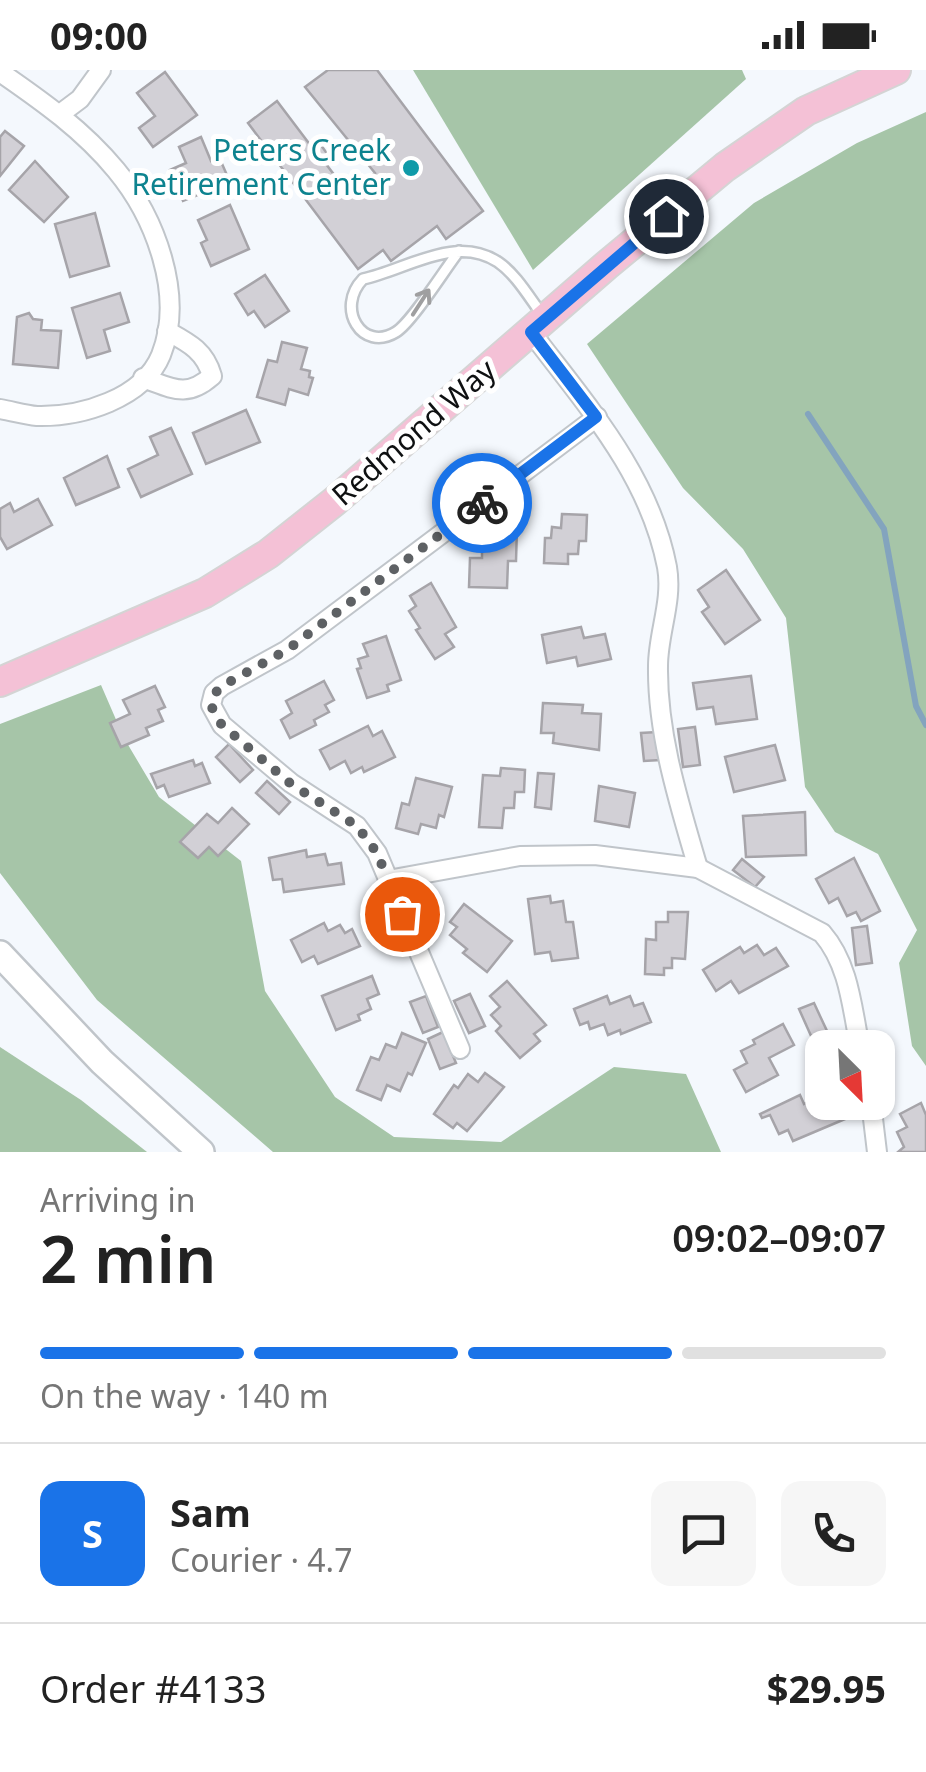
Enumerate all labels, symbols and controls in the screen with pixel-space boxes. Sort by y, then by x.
text: 09:00 [50,9,148,61]
place label: Peters Creek Retirement Center [131,129,391,204]
marker: Peters Creek Retirement Center [400,157,422,179]
pin [624,174,709,259]
icon: home [639,189,694,244]
one-way arrow [410,288,431,316]
street label: Redmond Way [322,349,504,514]
courier [432,453,532,553]
icon: bike [455,476,510,531]
pin [360,872,445,957]
icon: bag [375,887,430,942]
north arrow [805,1030,895,1120]
map controls [805,1030,895,1120]
text: Arriving in [40,1178,195,1221]
text: 09:02–09:07 [672,1211,886,1263]
text: 2 min [40,1214,216,1302]
text: On the way · 140 m [40,1374,329,1417]
button: chat [651,1481,756,1586]
button: phone [781,1481,886,1586]
text: Sam [170,1486,251,1538]
text: S [82,1507,103,1559]
text: Courier · 4.7 [170,1538,353,1581]
text: Order #4133 [40,1662,266,1714]
text: $29.95 [767,1662,886,1714]

